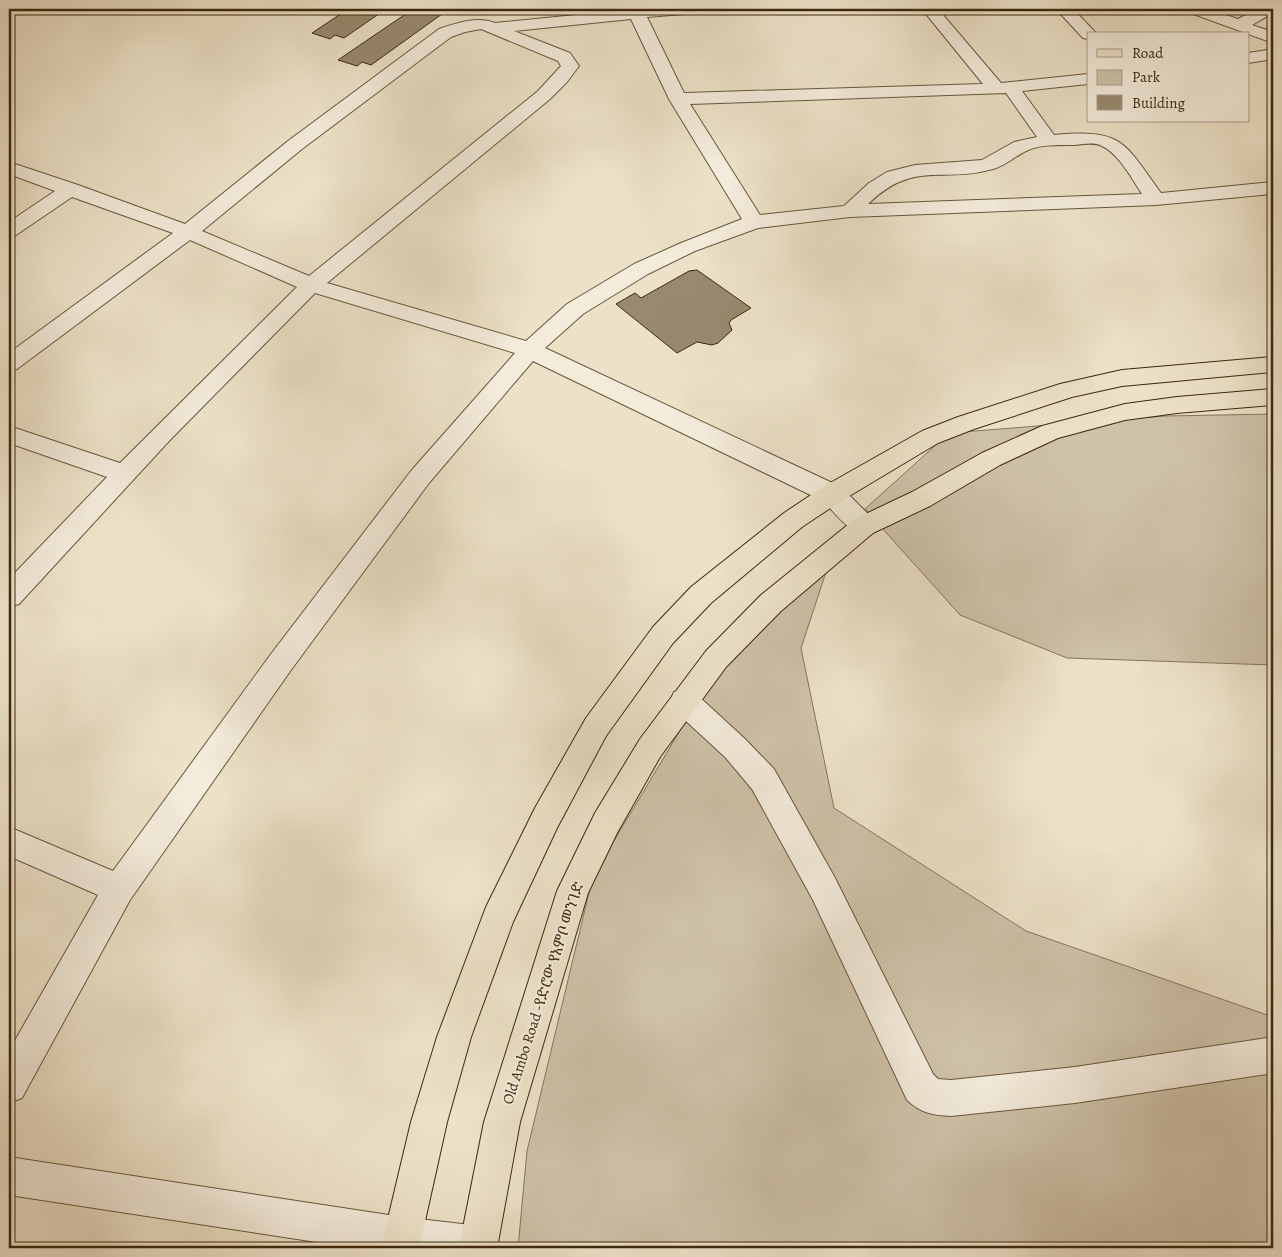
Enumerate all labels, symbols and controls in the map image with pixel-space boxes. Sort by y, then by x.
legend [1087,32,1250,122]
text: Road [1132,43,1164,63]
text: Park [1132,67,1161,87]
text: Building [1132,93,1185,113]
street label: Old Ambo Road -የድሮው የአምቦ መንገድ [498,879,589,1107]

